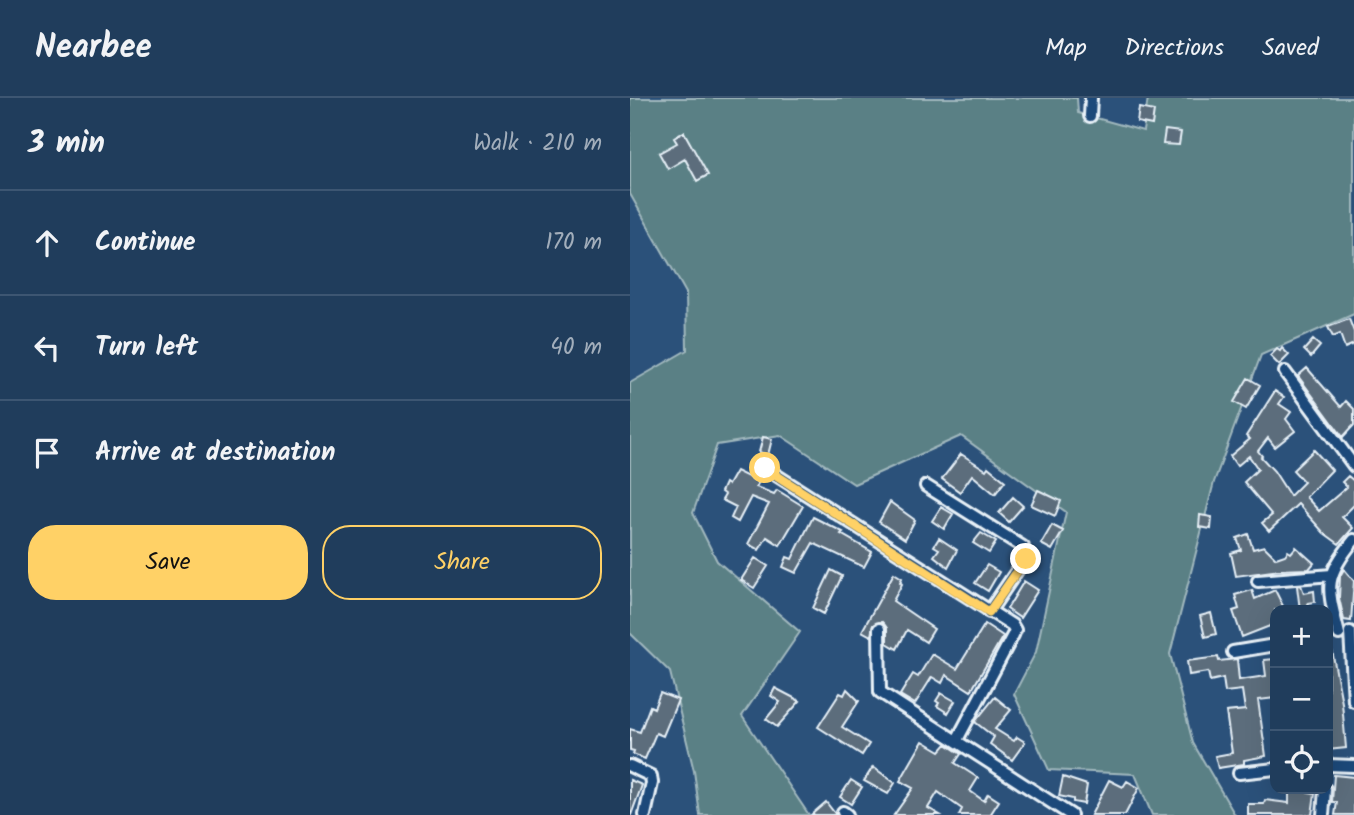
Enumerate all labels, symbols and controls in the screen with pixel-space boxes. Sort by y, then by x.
text: Nearbee [35,22,152,75]
text: Map [1045,29,1087,68]
text: Directions [1125,29,1224,68]
text: Saved [1262,29,1319,68]
text: 3 min [28,120,105,168]
text: Walk · 210 m [473,126,602,162]
text: Continue [95,222,196,264]
icon: ahead [28,224,66,262]
text: 170 m [545,225,602,261]
text: Turn left [95,327,198,369]
icon: left [28,329,66,367]
text: 40 m [550,330,602,366]
text: Arrive at destination [95,432,335,474]
icon: arrive [28,434,66,472]
route start [749,452,780,483]
button: Save [28,525,308,600]
button: Share [322,525,602,600]
route end [1010,543,1041,574]
map controls [1270,605,1333,794]
button: + [1270,605,1333,668]
button: − [1270,668,1333,731]
button: locate [1270,731,1333,794]

